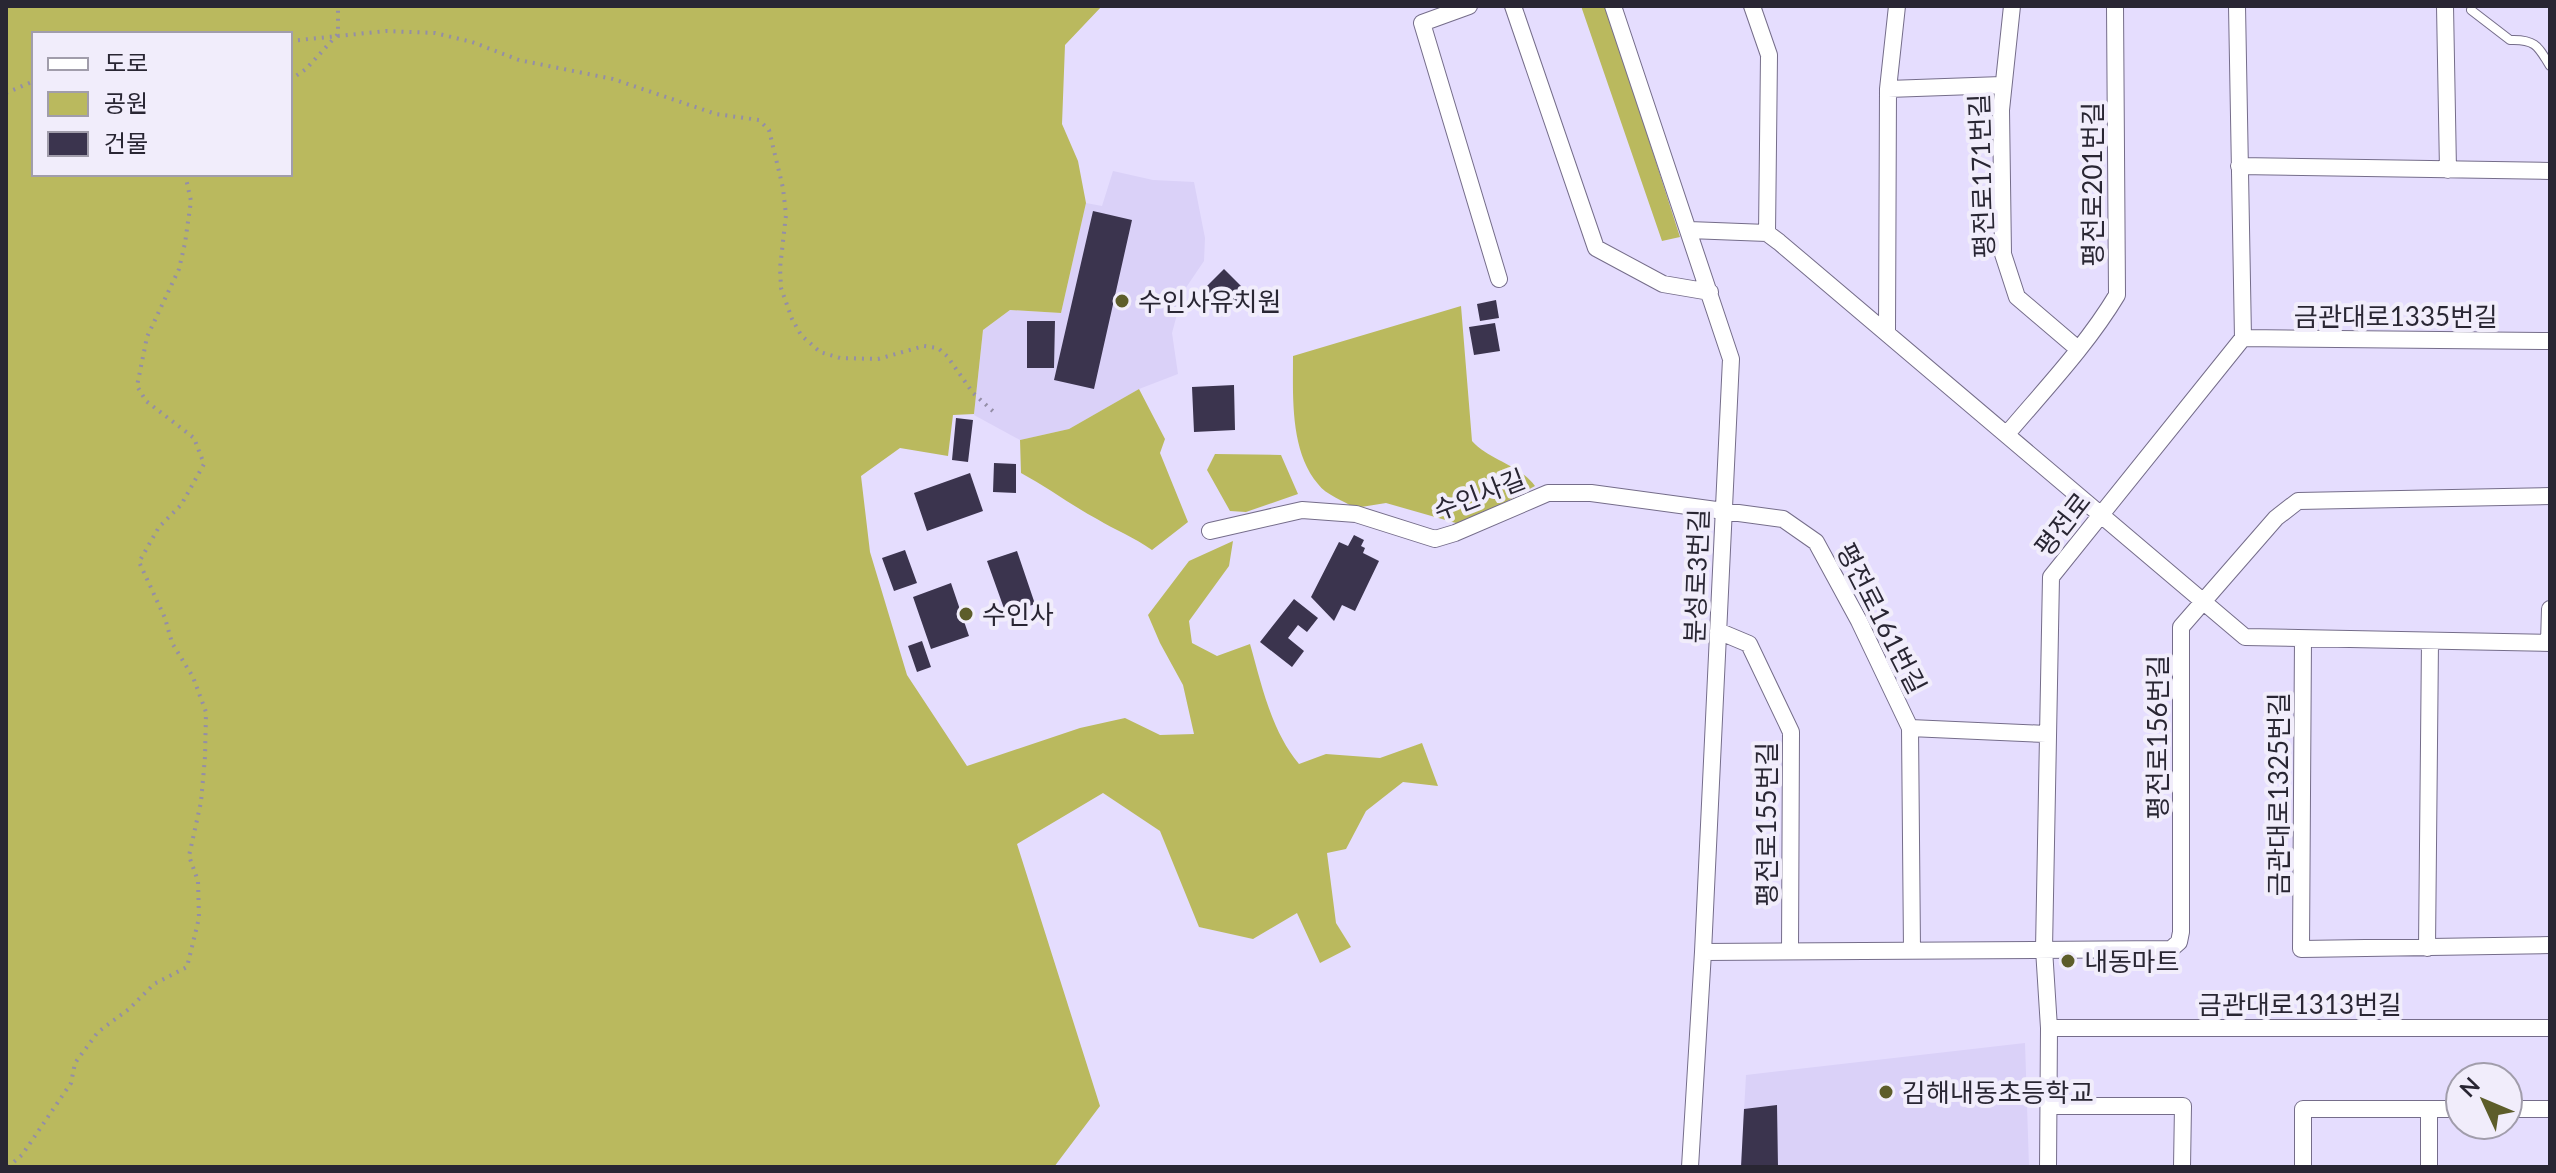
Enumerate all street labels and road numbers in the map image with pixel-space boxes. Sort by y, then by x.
street label: 평전로171번길 [1962,93,2000,259]
street label: 평전로201번길 [2076,102,2108,266]
street label: 금관대로1335번길 [2294,300,2498,332]
street label: 수인사길 [1429,462,1529,526]
street label: 평전로 [2027,486,2097,562]
street label: 분성로3번길 [1678,508,1714,644]
street label: 평전로161번길 [1830,537,1934,699]
street label: 평전로156번길 [2141,655,2173,819]
street label: 금관대로1325번길 [2262,692,2294,896]
street label: 평전로155번길 [1750,742,1782,906]
street label: 금관대로1313번길 [2198,988,2402,1020]

